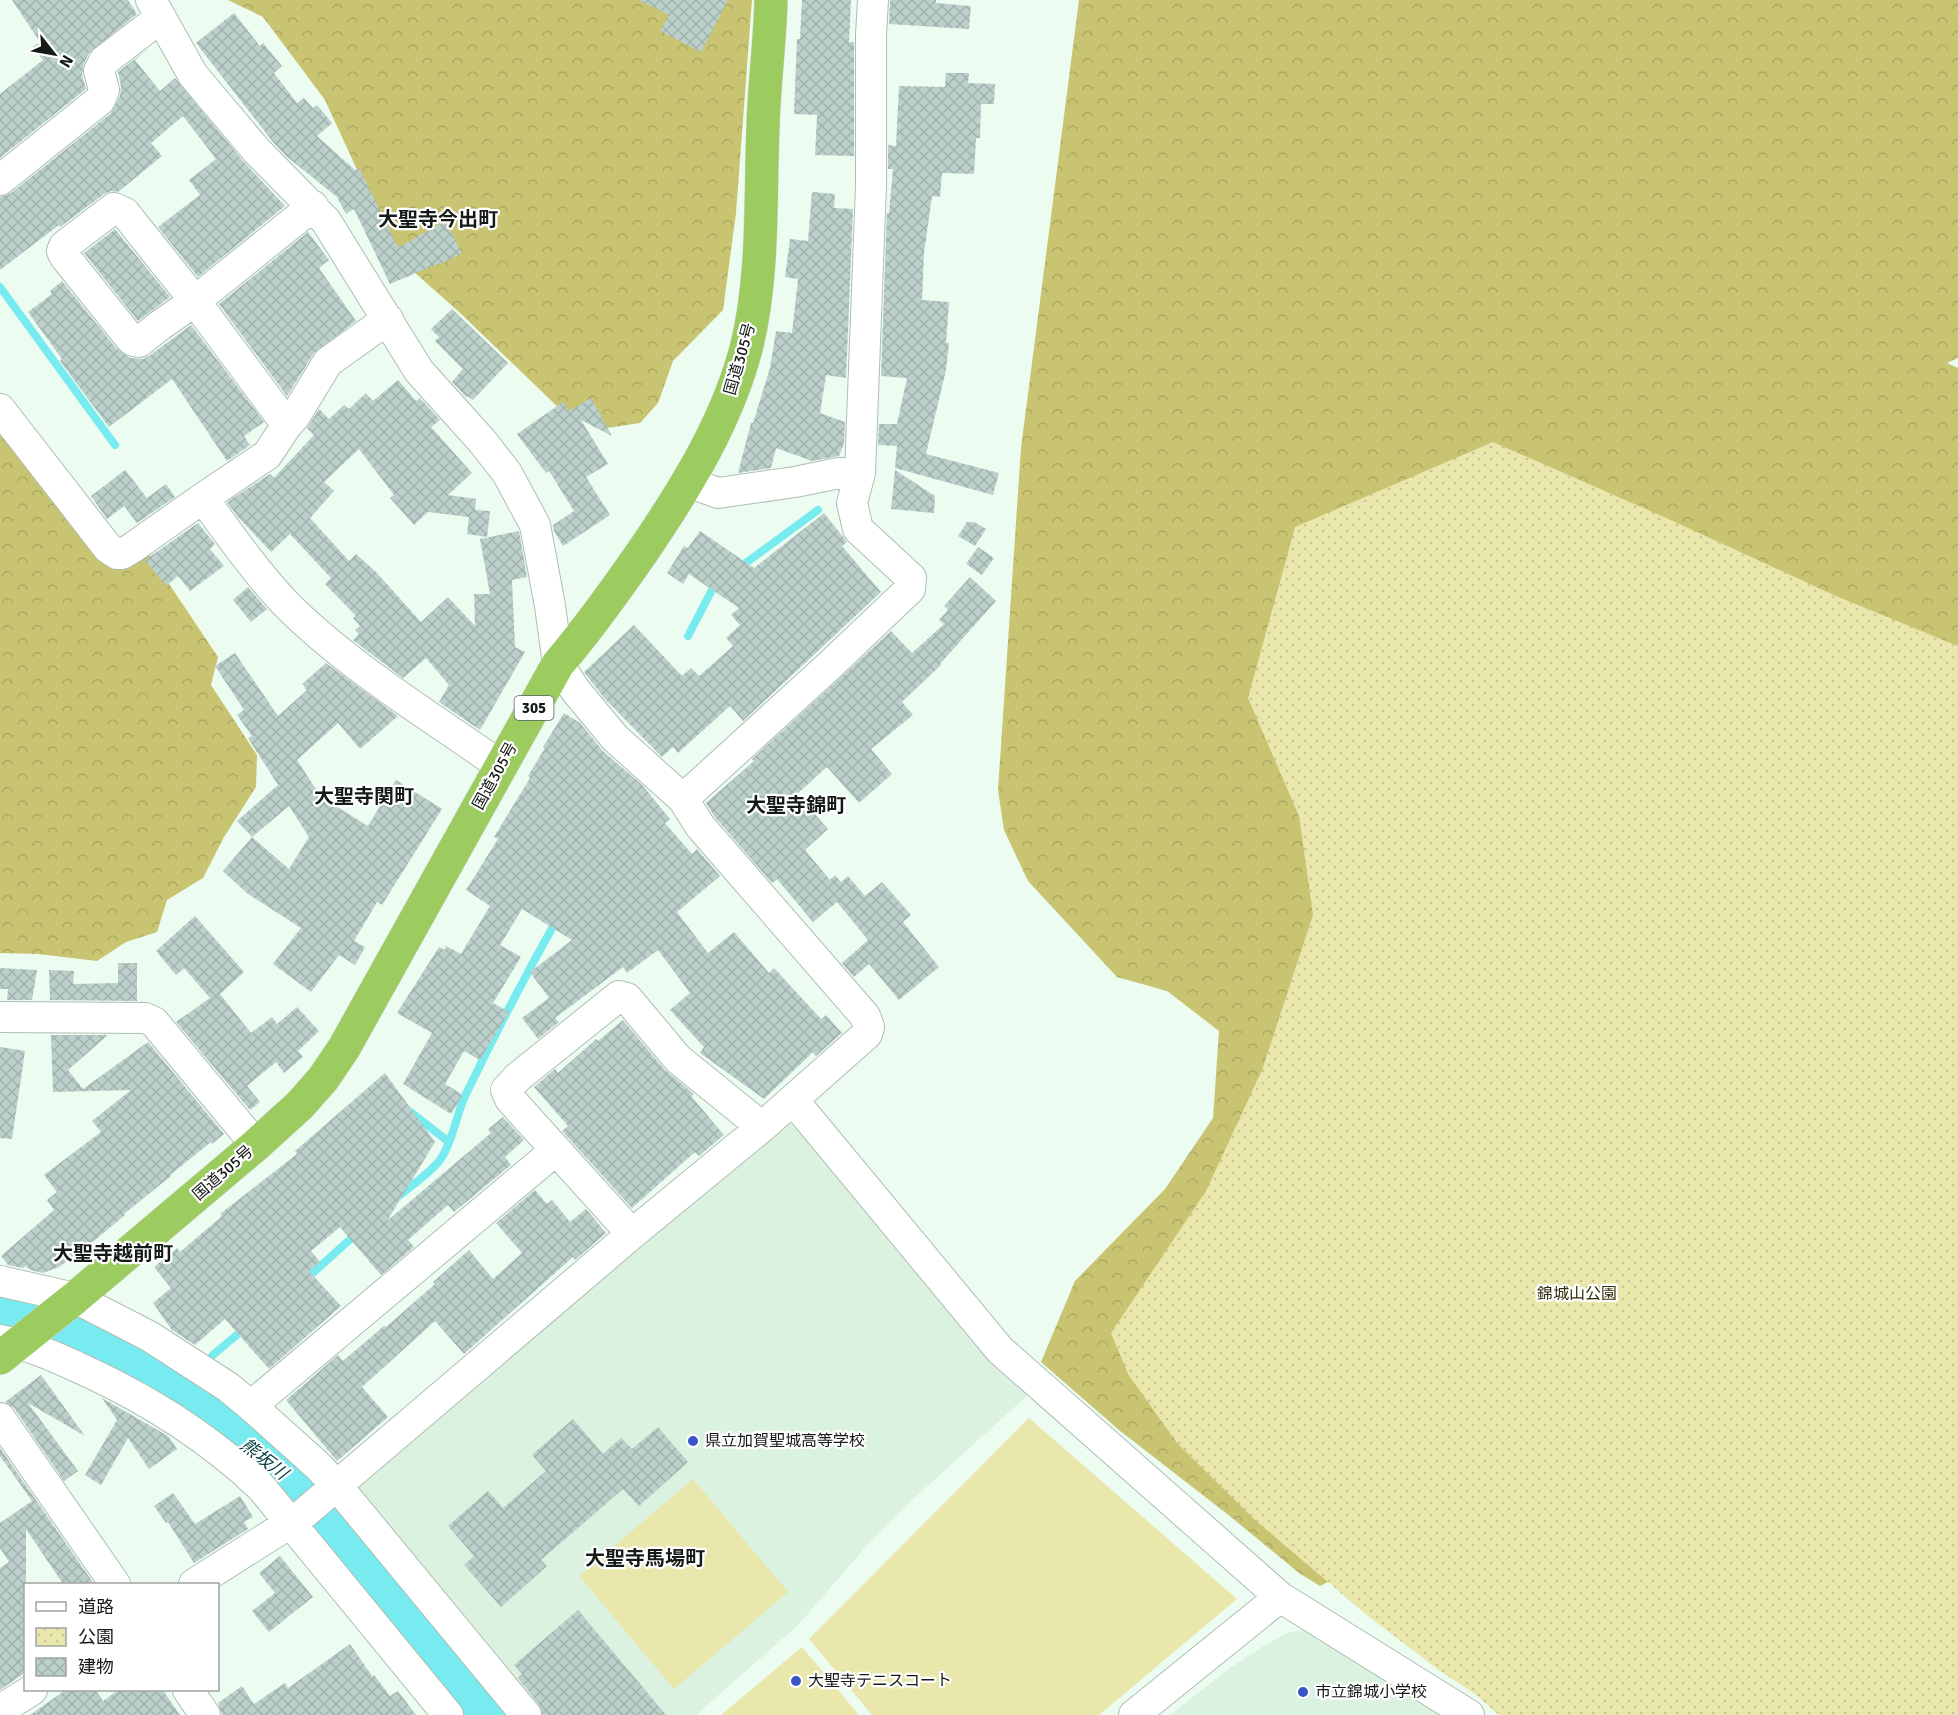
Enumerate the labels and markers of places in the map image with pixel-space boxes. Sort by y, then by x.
place label: 県立加賀聖城高等学校 [705,1431,865,1451]
marker: 県立加賀聖城高等学校 [686,1434,700,1448]
place label: 大聖寺テニスコート [808,1671,952,1691]
marker: 大聖寺テニスコート [789,1674,803,1688]
place label: 市立錦城小学校 [1315,1682,1427,1702]
marker: 市立錦城小学校 [1296,1685,1310,1699]

